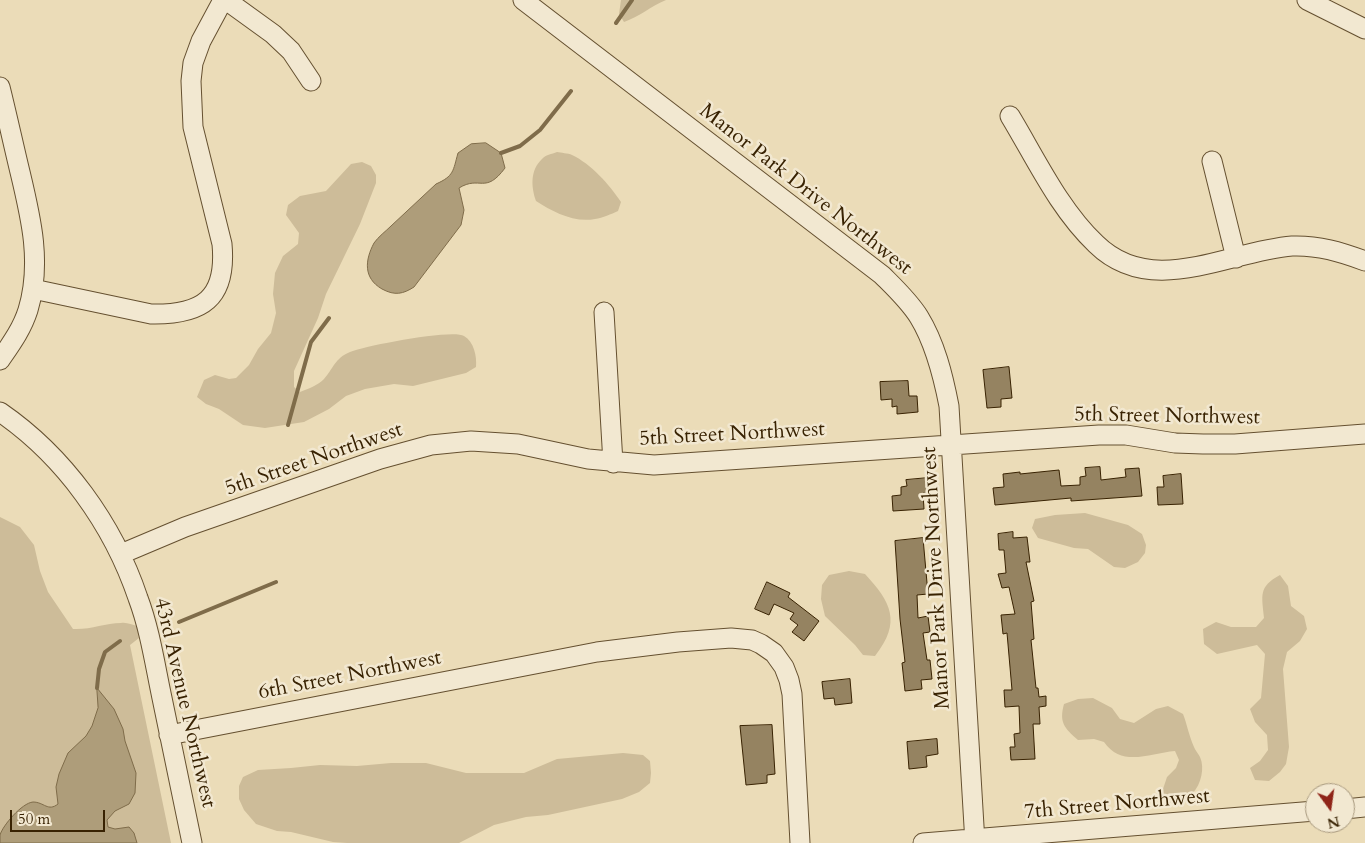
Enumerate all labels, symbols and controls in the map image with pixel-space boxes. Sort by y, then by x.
street label: Manor Park Drive Northwest [694,99,916,281]
street label: 5th Street Northwest [1074,403,1260,431]
street label: 5th Street Northwest [222,418,406,502]
street label: 5th Street Northwest [639,418,825,452]
street label: Manor Park Drive Northwest [918,446,956,710]
street label: 43rd Avenue Northwest [148,595,220,811]
street label: 6th Street Northwest [256,646,444,706]
north arrow [1305,783,1355,833]
street label: 7th Street Northwest [1023,784,1211,826]
scale bar [12,800,108,832]
text: 50 m [18,809,50,829]
text: N [1325,811,1342,833]

